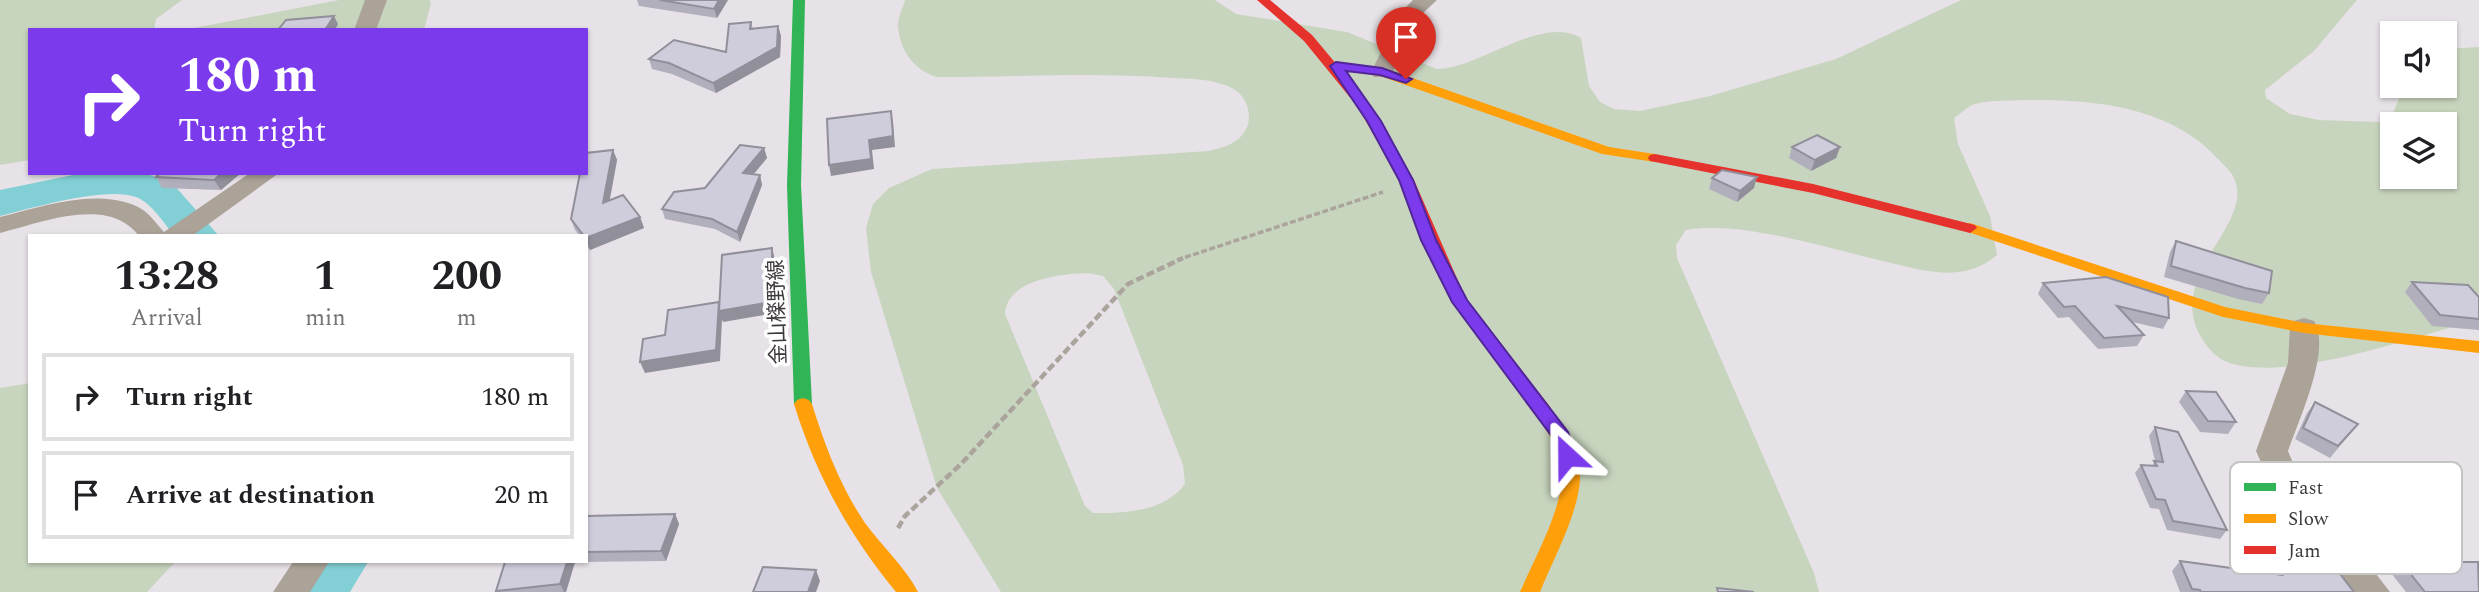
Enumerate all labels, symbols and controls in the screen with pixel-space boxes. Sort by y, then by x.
pin [1376,7,1436,79]
icon: arrive [1387,18,1425,56]
map controls [2380,21,2457,189]
button: sound [2380,21,2457,98]
text: 180 m [178,39,317,114]
icon: right [63,56,154,147]
text: Turn right [178,107,326,156]
button: layers [2380,112,2457,189]
text: 13:28 [114,245,219,308]
text: 1 [314,245,337,308]
text: 200 [431,245,502,308]
street label: 金山檪野線 [760,259,796,365]
text: Arrival [131,301,202,336]
text: min [305,301,346,336]
text: m [457,301,477,336]
text: Turn right [126,377,253,417]
text: 180 m [481,377,549,417]
icon: right [67,378,105,416]
position arrow [1530,419,1604,493]
legend [2230,462,2462,574]
text: Fast [2288,474,2324,503]
text: Arrive at destination [126,475,375,515]
text: 20 m [494,475,549,515]
icon: arrive [67,476,105,514]
text: Slow [2288,505,2329,534]
text: Jam [2288,537,2320,566]

